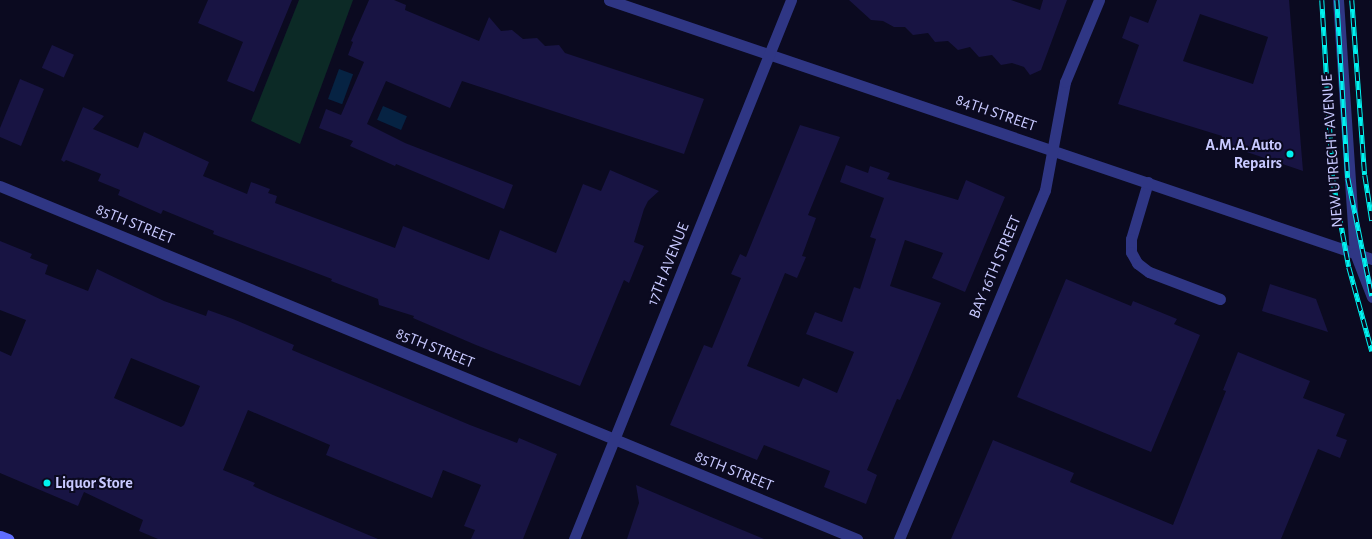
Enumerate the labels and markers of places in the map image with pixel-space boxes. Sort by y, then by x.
place label: A.M.A. Auto Repairs [1206,135,1282,173]
marker: A.M.A. Auto Repairs [1285,149,1295,159]
place label: Liquor Store [55,473,133,493]
marker: Liquor Store [42,478,52,488]

